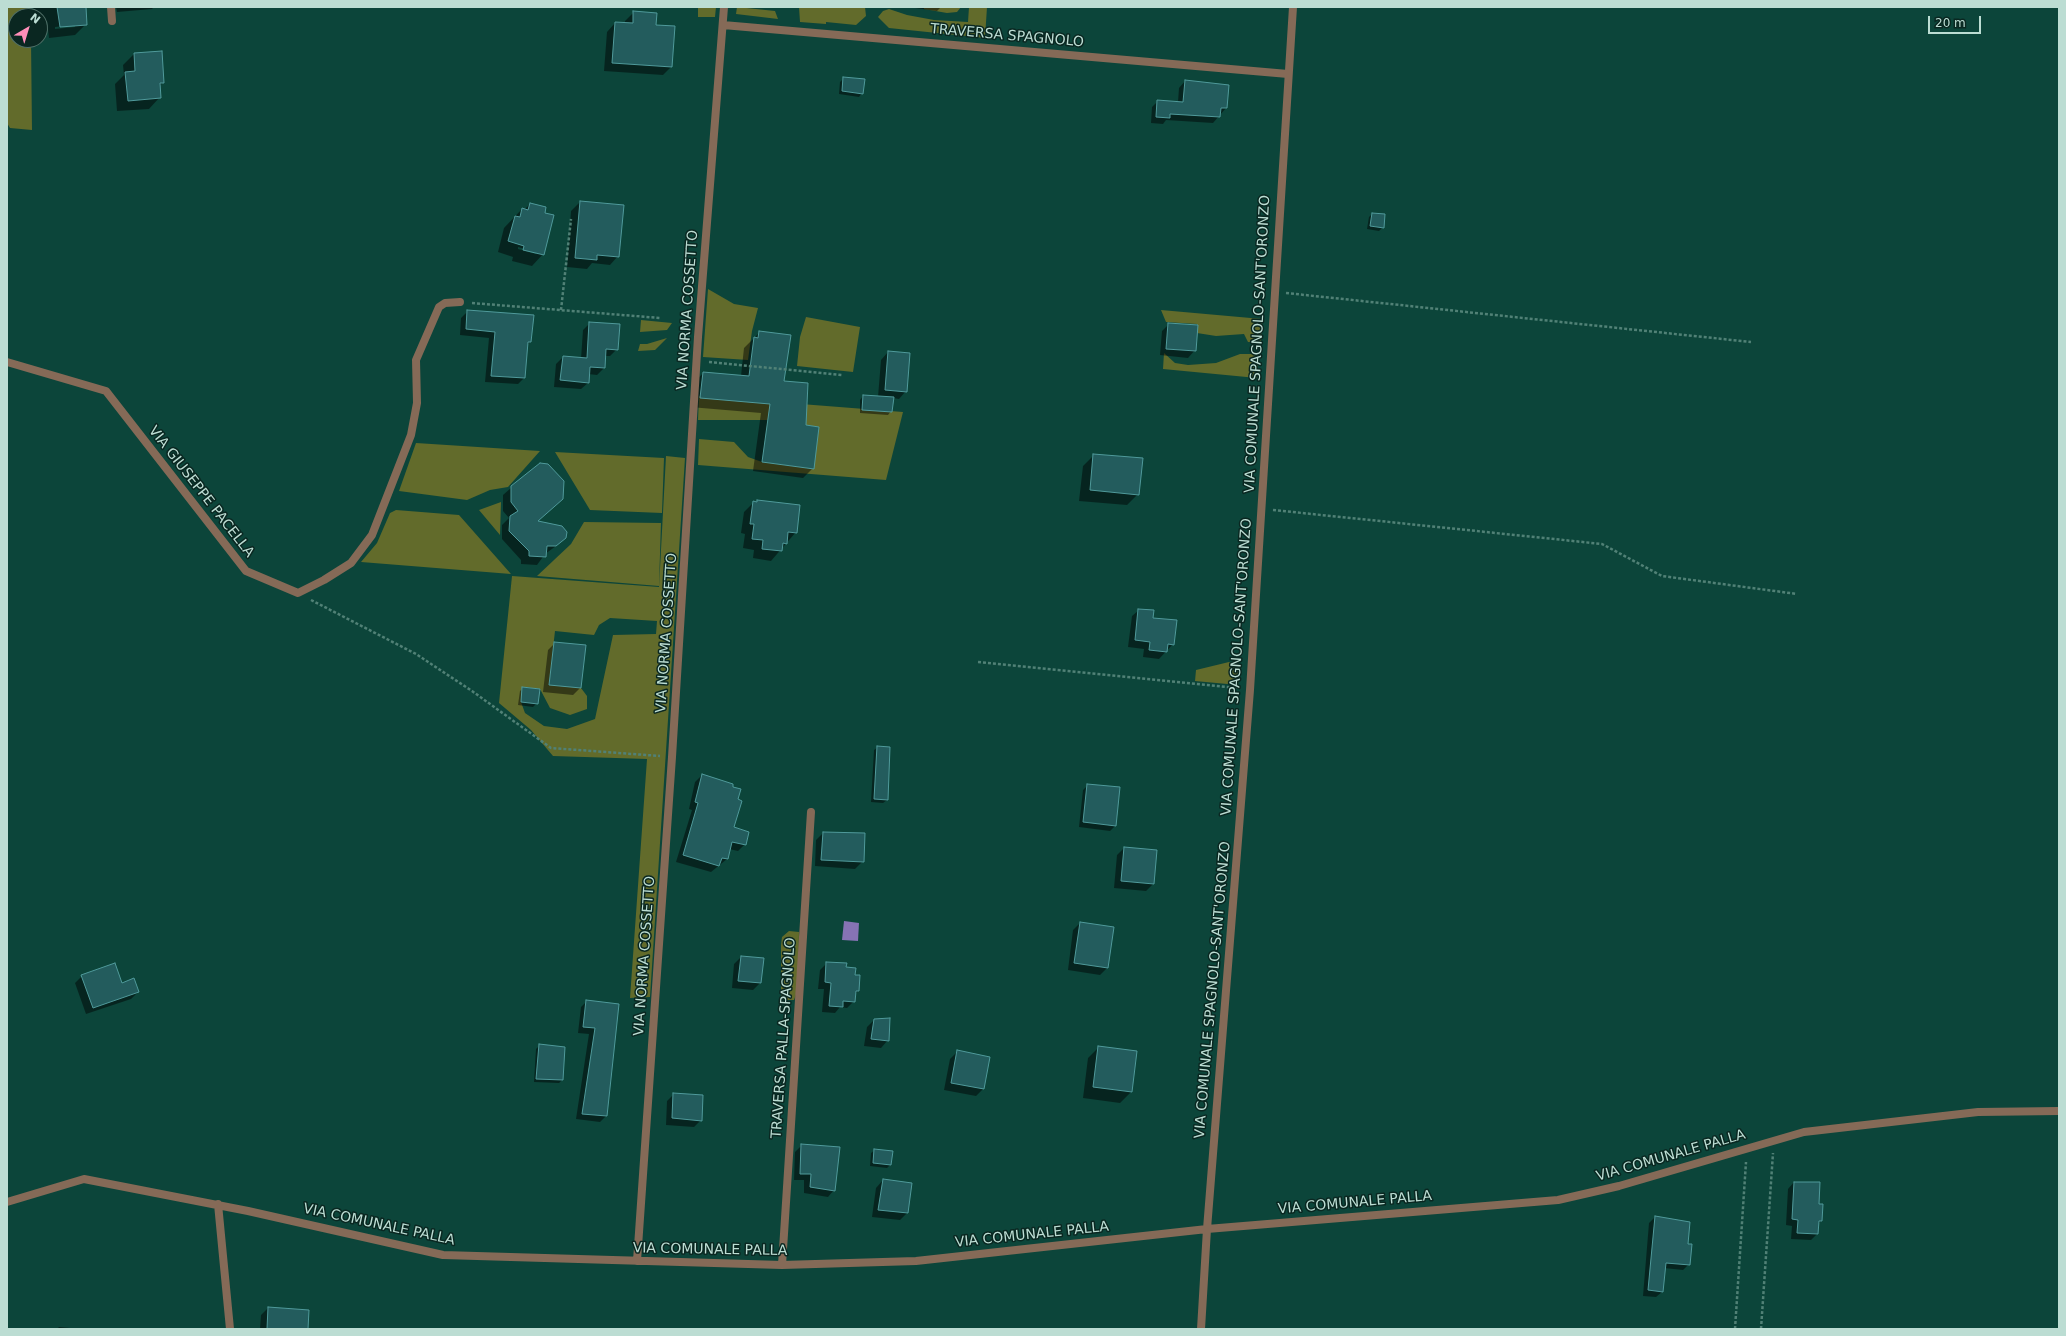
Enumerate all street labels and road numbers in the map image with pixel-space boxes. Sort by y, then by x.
street label: TRAVERSA SPAGNOLO [929,21,1085,51]
street label: VIA COMUNALE SPAGNOLO-SANT'ORONZO [1242,195,1274,493]
street label: VIA NORMA COSSETTO [674,229,702,391]
street label: VIA GIUSEPPE PACELLA [145,423,257,561]
street label: VIA COMUNALE SPAGNOLO-SANT'ORONZO [1218,518,1256,816]
street label: VIA NORMA COSSETTO [653,552,681,714]
street label: VIA COMUNALE SPAGNOLO-SANT'ORONZO [1192,841,1234,1139]
street label: VIA NORMA COSSETTO [631,875,659,1037]
street label: TRAVERSA PALLA-SPAGNOLO [769,937,799,1139]
street label: VIA COMUNALE PALLA [1594,1127,1748,1185]
street label: VIA COMUNALE PALLA [1277,1188,1433,1218]
street label: VIA COMUNALE PALLA [302,1201,456,1249]
street label: VIA COMUNALE PALLA [954,1219,1110,1251]
street label: VIA COMUNALE PALLA [633,1240,787,1260]

